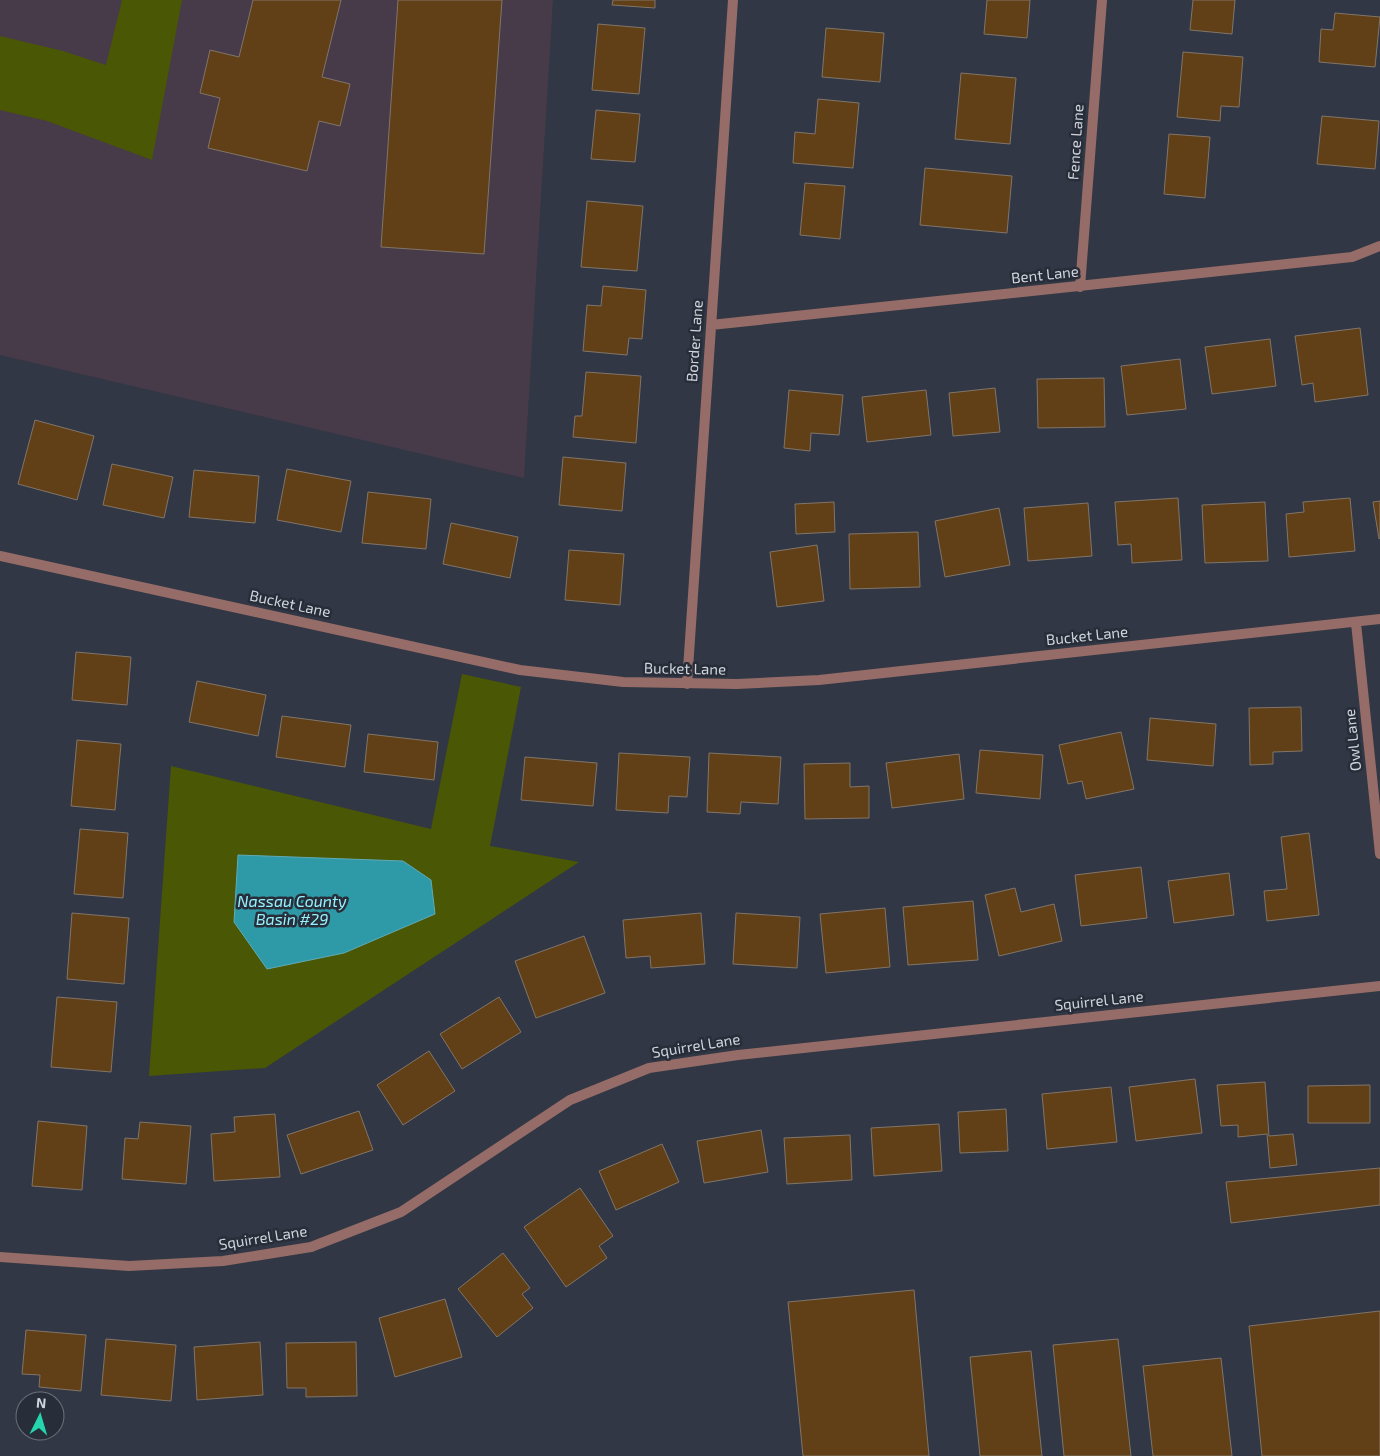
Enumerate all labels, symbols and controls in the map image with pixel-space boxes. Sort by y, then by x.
street label: Fence Lane [1063,103,1087,180]
street label: Bent Lane [1010,262,1080,287]
street label: Border Lane [682,299,706,383]
street label: Bucket Lane [248,586,332,620]
street label: Bucket Lane [1045,622,1129,648]
street label: Bucket Lane [644,658,726,678]
street label: Owl Lane [1340,708,1364,772]
water label: Nassau County Basin #29 [237,891,347,928]
street label: Squirrel Lane [1054,986,1144,1014]
street label: Squirrel Lane [650,1029,741,1061]
street label: Squirrel Lane [217,1221,308,1253]
north arrow [15,1391,65,1441]
text: N [35,1394,47,1411]

